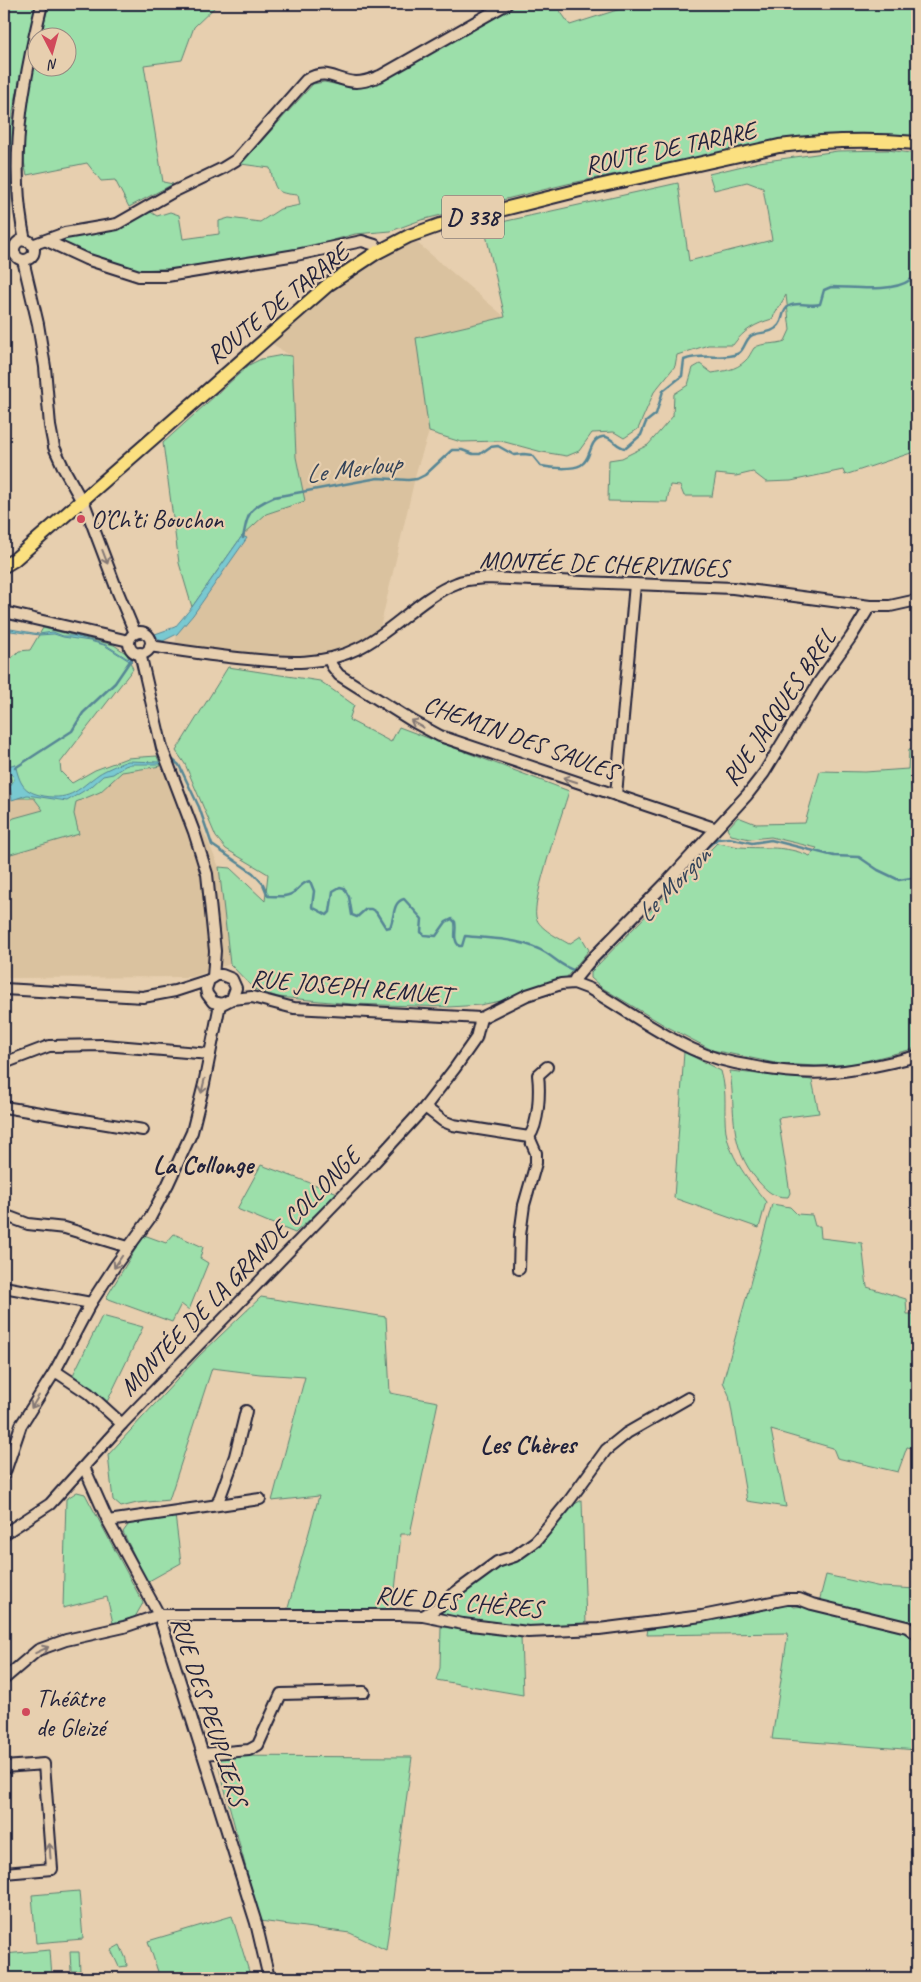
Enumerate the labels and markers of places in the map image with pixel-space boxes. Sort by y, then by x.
place label: O’Ch’ti Bouchon [91,504,224,536]
marker: O’Ch’ti Bouchon [75,513,87,525]
place label: Théâtre de Gleizé [36,1683,109,1744]
marker: Théâtre de Gleizé [20,1706,32,1718]

